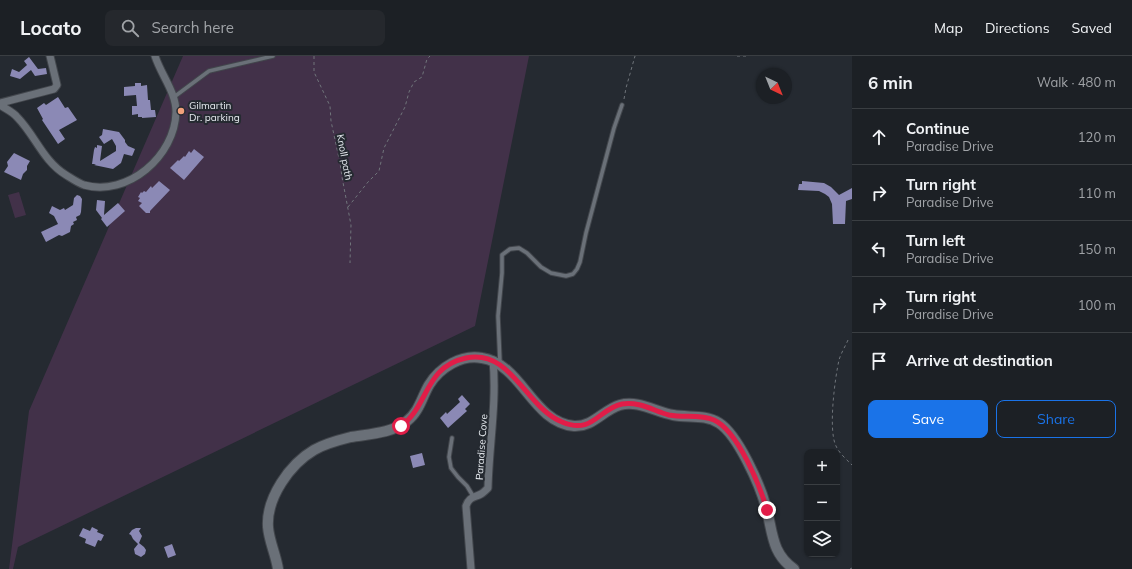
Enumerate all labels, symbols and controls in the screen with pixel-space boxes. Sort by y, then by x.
search box [105,10,385,46]
text: Locato [20,16,81,40]
icon: search [119,17,141,39]
text: Search here [151,18,234,37]
text: Map [934,19,963,37]
text: Directions [985,19,1050,37]
text: Saved [1072,19,1112,37]
north arrow [756,68,792,104]
text: 6 min [868,72,913,93]
text: Walk · 480 m [1037,74,1116,90]
place label: Gilmartin Dr. parking [189,99,240,124]
marker: Gilmartin Dr. parking [176,106,186,116]
text: Continue [906,119,969,138]
icon: ahead [868,126,890,148]
text: 120 m [1078,129,1116,145]
street label: Knoll path [334,133,355,181]
text: Paradise Drive [906,138,994,154]
text: Turn right [906,175,976,194]
icon: right [868,182,890,204]
text: 110 m [1078,185,1116,201]
text: Paradise Drive [906,194,994,210]
text: Turn left [906,231,965,250]
icon: left [868,238,890,260]
text: 150 m [1078,241,1116,257]
text: Paradise Drive [906,250,994,266]
text: Turn right [906,287,976,306]
icon: right [868,294,890,316]
text: 100 m [1078,297,1116,313]
text: Paradise Drive [906,306,994,322]
icon: arrive [868,350,890,372]
text: Arrive at destination [906,351,1053,370]
button: Save [868,400,988,438]
button: Share [996,400,1116,438]
street label: Paradise Cove [473,414,490,480]
route start [392,417,410,435]
map controls [804,449,840,557]
button: + [804,449,840,485]
button: − [804,485,840,521]
route end [758,501,776,519]
button: layers [804,521,840,557]

